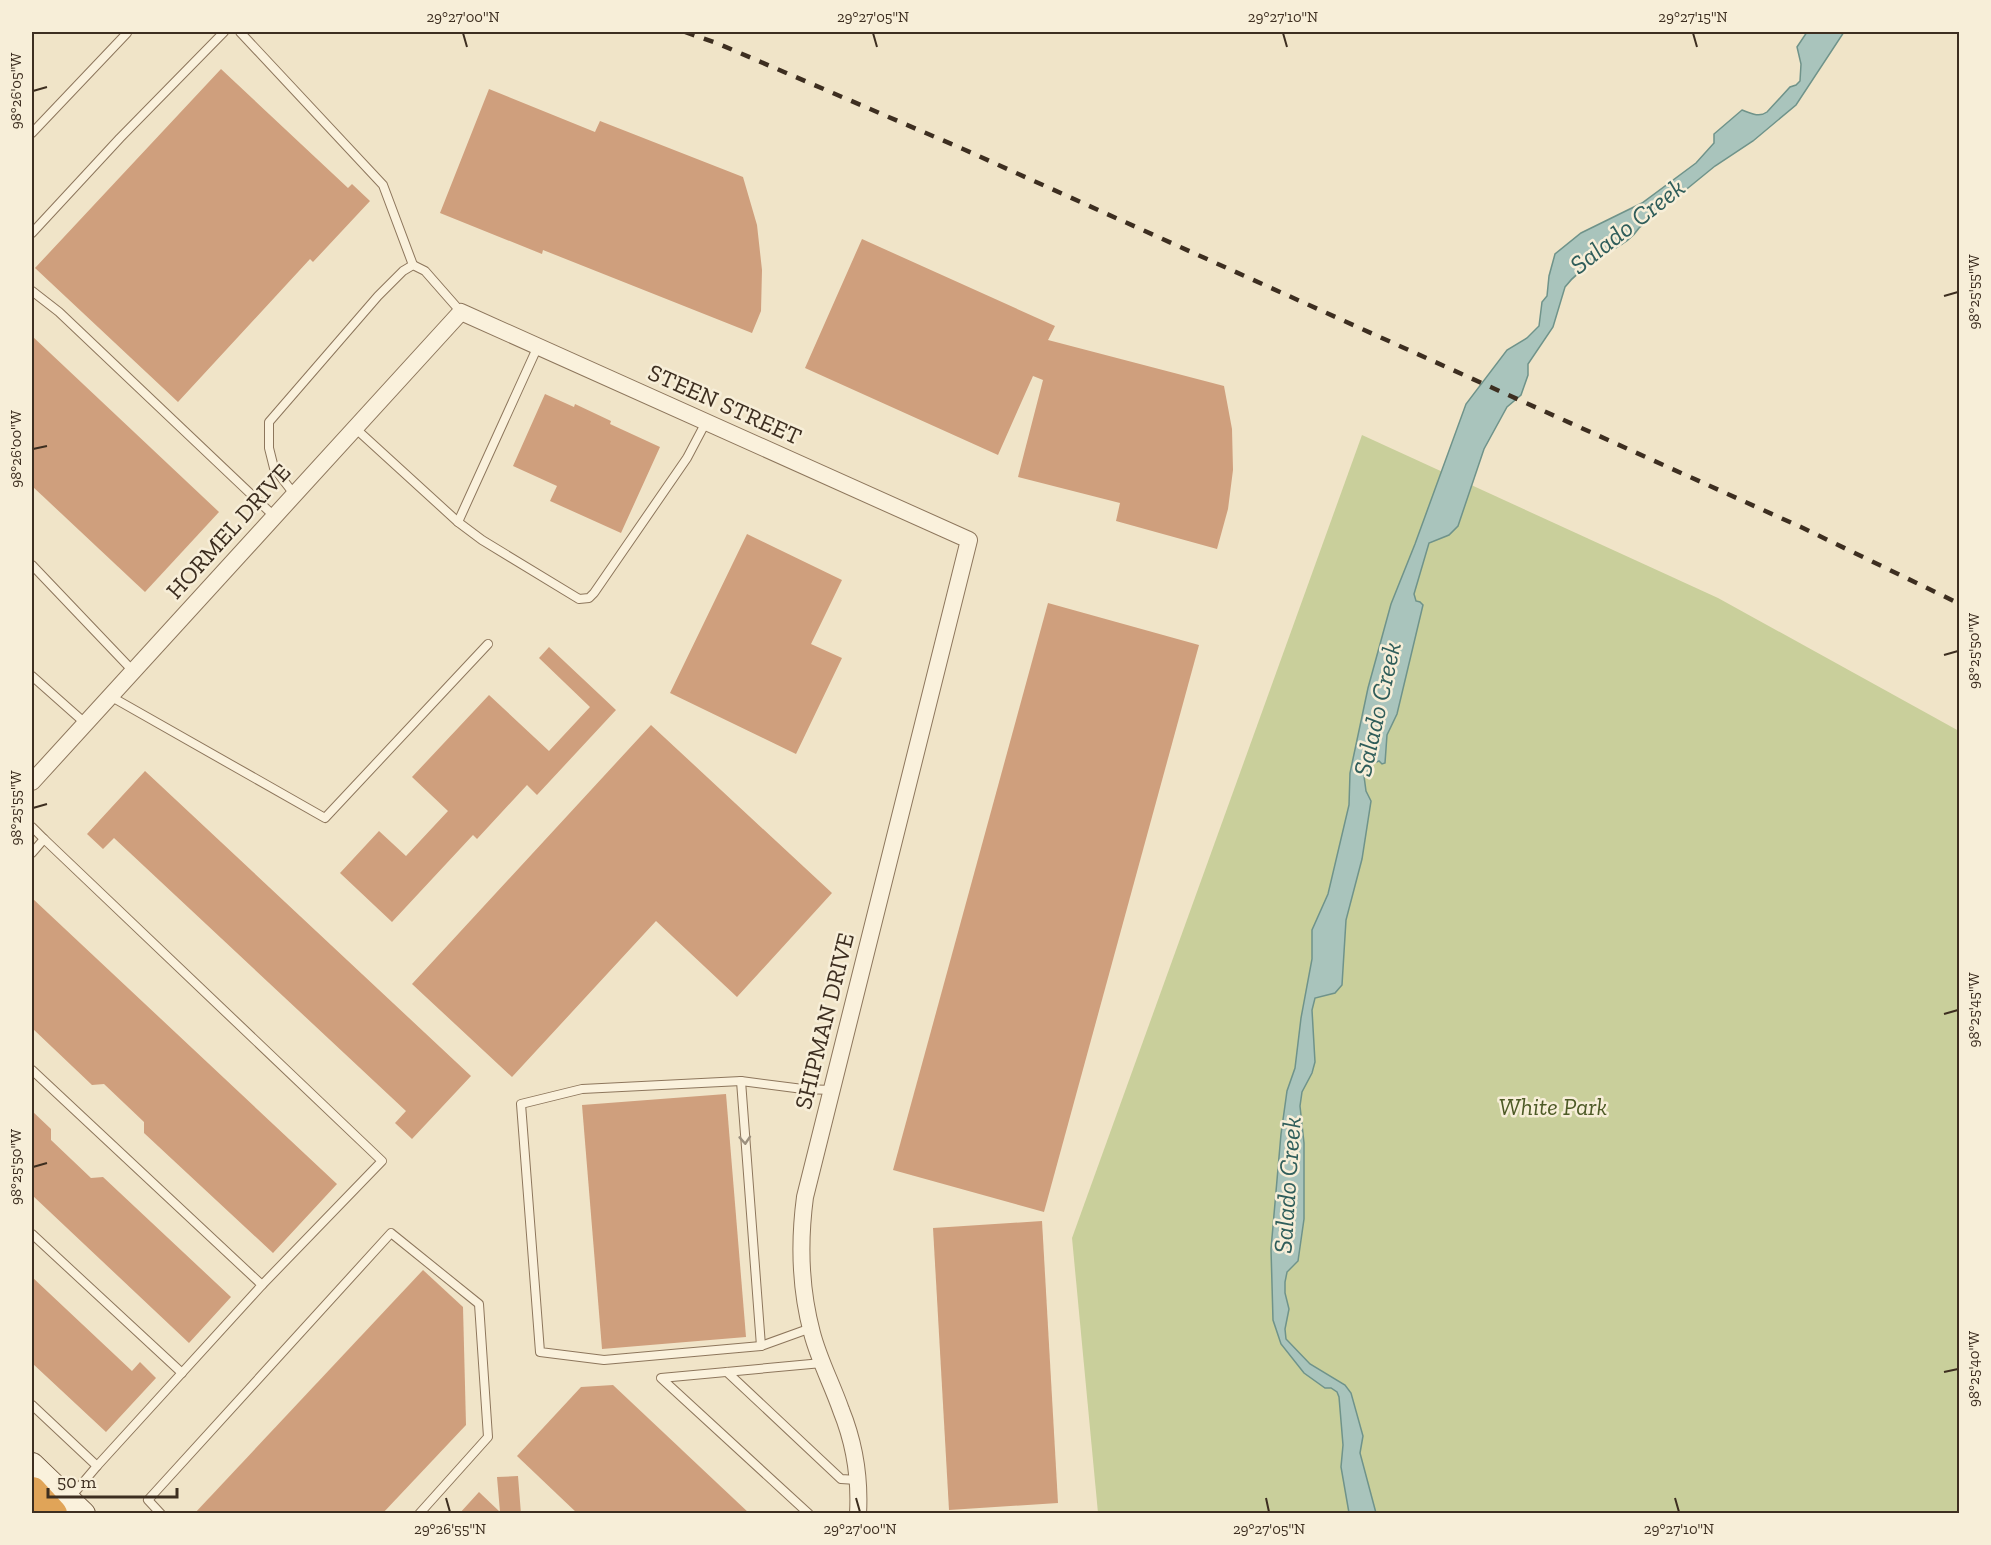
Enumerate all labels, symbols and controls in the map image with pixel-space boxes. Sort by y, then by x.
text: 29°27'00"N [426,8,500,26]
text: 29°27'05"N [837,8,909,26]
text: 29°27'10"N [1248,8,1318,26]
text: 29°27'15"N [1658,8,1728,26]
text: 98°26'05"W [7,53,25,129]
water label: Salado Creek [1563,171,1691,281]
text: 98°25'55"W [1965,254,1983,330]
street label: STEEN STREET [644,357,806,451]
text: 98°26'00"W [7,410,25,488]
street label: HORMEL DRIVE [160,457,296,605]
text: 98°25'50"W [1965,613,1983,689]
water label: Salado Creek [1346,639,1408,779]
text: 98°25'55"W [7,770,25,846]
street label: SHIPMAN DRIVE [788,930,860,1112]
text: 98°25'45"W [1965,972,1983,1048]
park label: White Park [1499,1092,1608,1121]
water label: Salado Creek [1266,1116,1308,1254]
text: 98°25'50"W [7,1129,25,1205]
one-way arrow [739,1135,752,1144]
text: 98°25'40"W [1965,1331,1983,1407]
scale bar [48,1461,177,1499]
text: 50 m [57,1471,97,1493]
text: 29°26'55"N [414,1520,486,1538]
text: 29°27'00"N [823,1520,897,1538]
text: 29°27'05"N [1233,1520,1305,1538]
text: 29°27'10"N [1644,1520,1714,1538]

